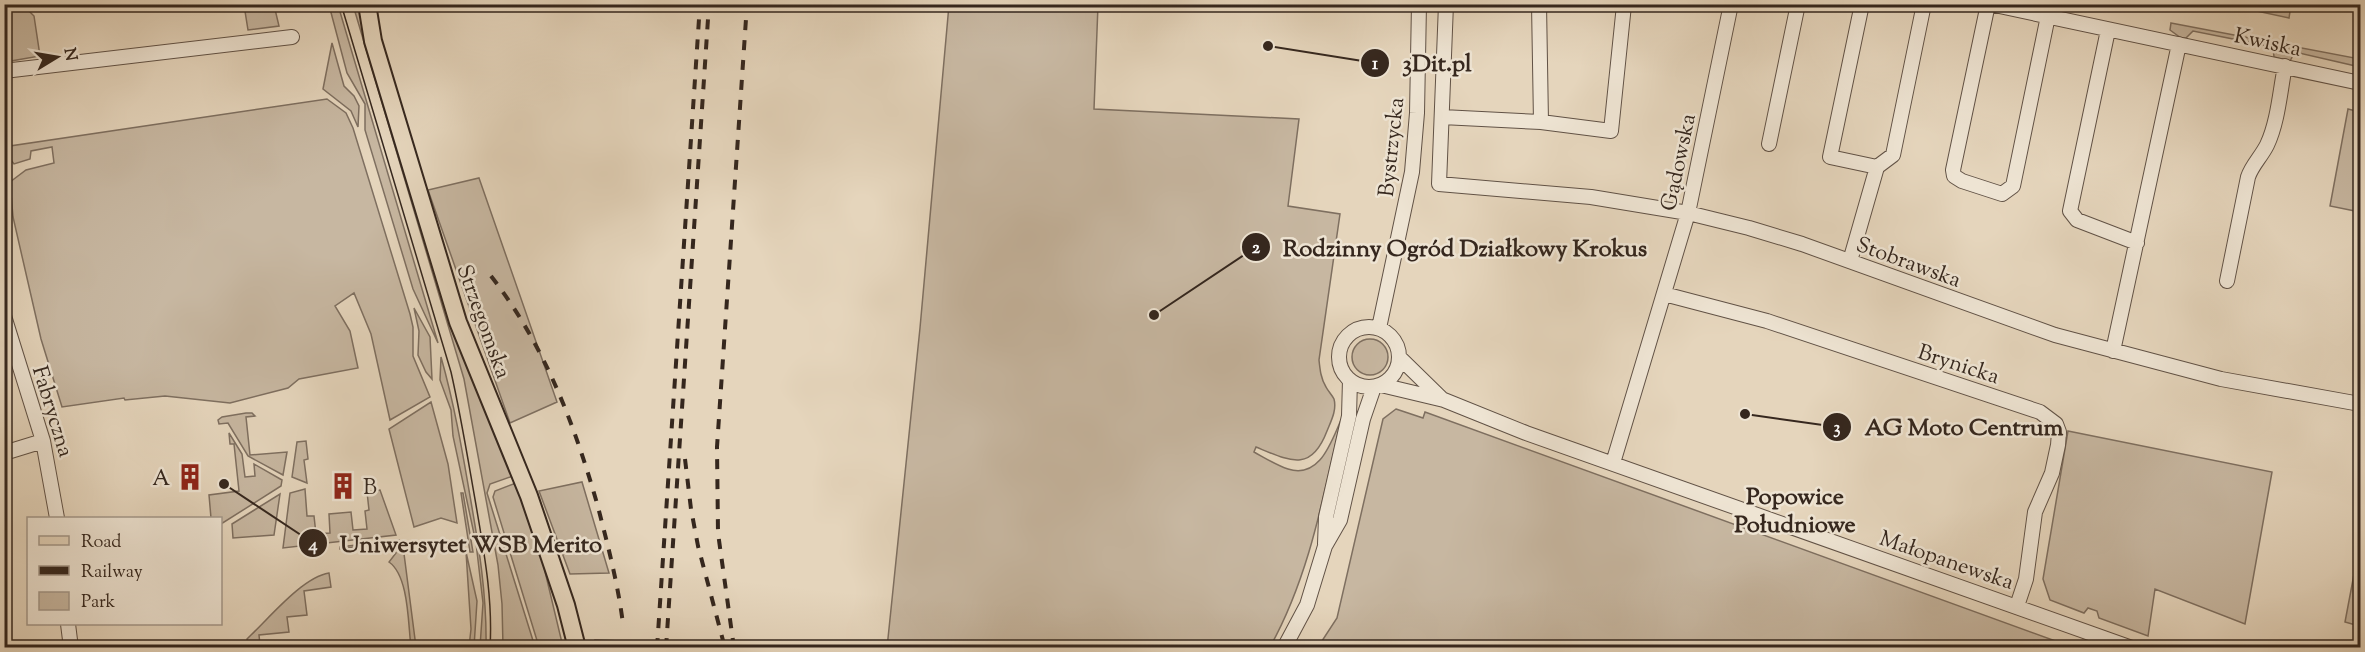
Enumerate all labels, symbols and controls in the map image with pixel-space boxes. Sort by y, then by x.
street label: Kwiska [2231,21,2304,67]
north arrow [27,27,87,87]
callout: 3Dit.pl [1360,42,1484,84]
text: N [57,46,82,63]
text: 3Dit.pl [1402,48,1472,82]
text: 1 [1372,52,1379,78]
street label: Bystrzycka [1372,96,1414,199]
street label: Gądowska [1654,111,1706,214]
callout: Rodzinny Ogród Działkowy Krokus [1241,226,1659,268]
street label: Stobrawska [1851,230,1965,298]
text: Rodzinny Ogród Działkowy Krokus [1283,233,1647,267]
text: 2 [1252,236,1261,262]
street label: Strzegomska [447,261,518,383]
street label: Brynicka [1913,338,2003,394]
street label: Fabryczna [22,362,80,462]
callout: AG Moto Centrum [1822,406,2075,448]
text: AG Moto Centrum [1865,412,2064,446]
text: 3 [1833,416,1841,442]
building icon: A [175,462,205,492]
place label: A [152,464,170,496]
building icon: B [328,471,358,501]
place label: B [363,473,377,505]
district label: Popowice Południowe [1734,481,1856,543]
legend [27,517,222,625]
callout: Uniwersytet WSB Merito [298,522,614,564]
street label: Małopanewska [1874,524,2018,600]
text: Uniwersytet WSB Merito [340,529,602,563]
text: Road [81,530,121,556]
text: 4 [307,533,318,559]
text: Railway [81,560,143,586]
text: Park [81,590,116,616]

